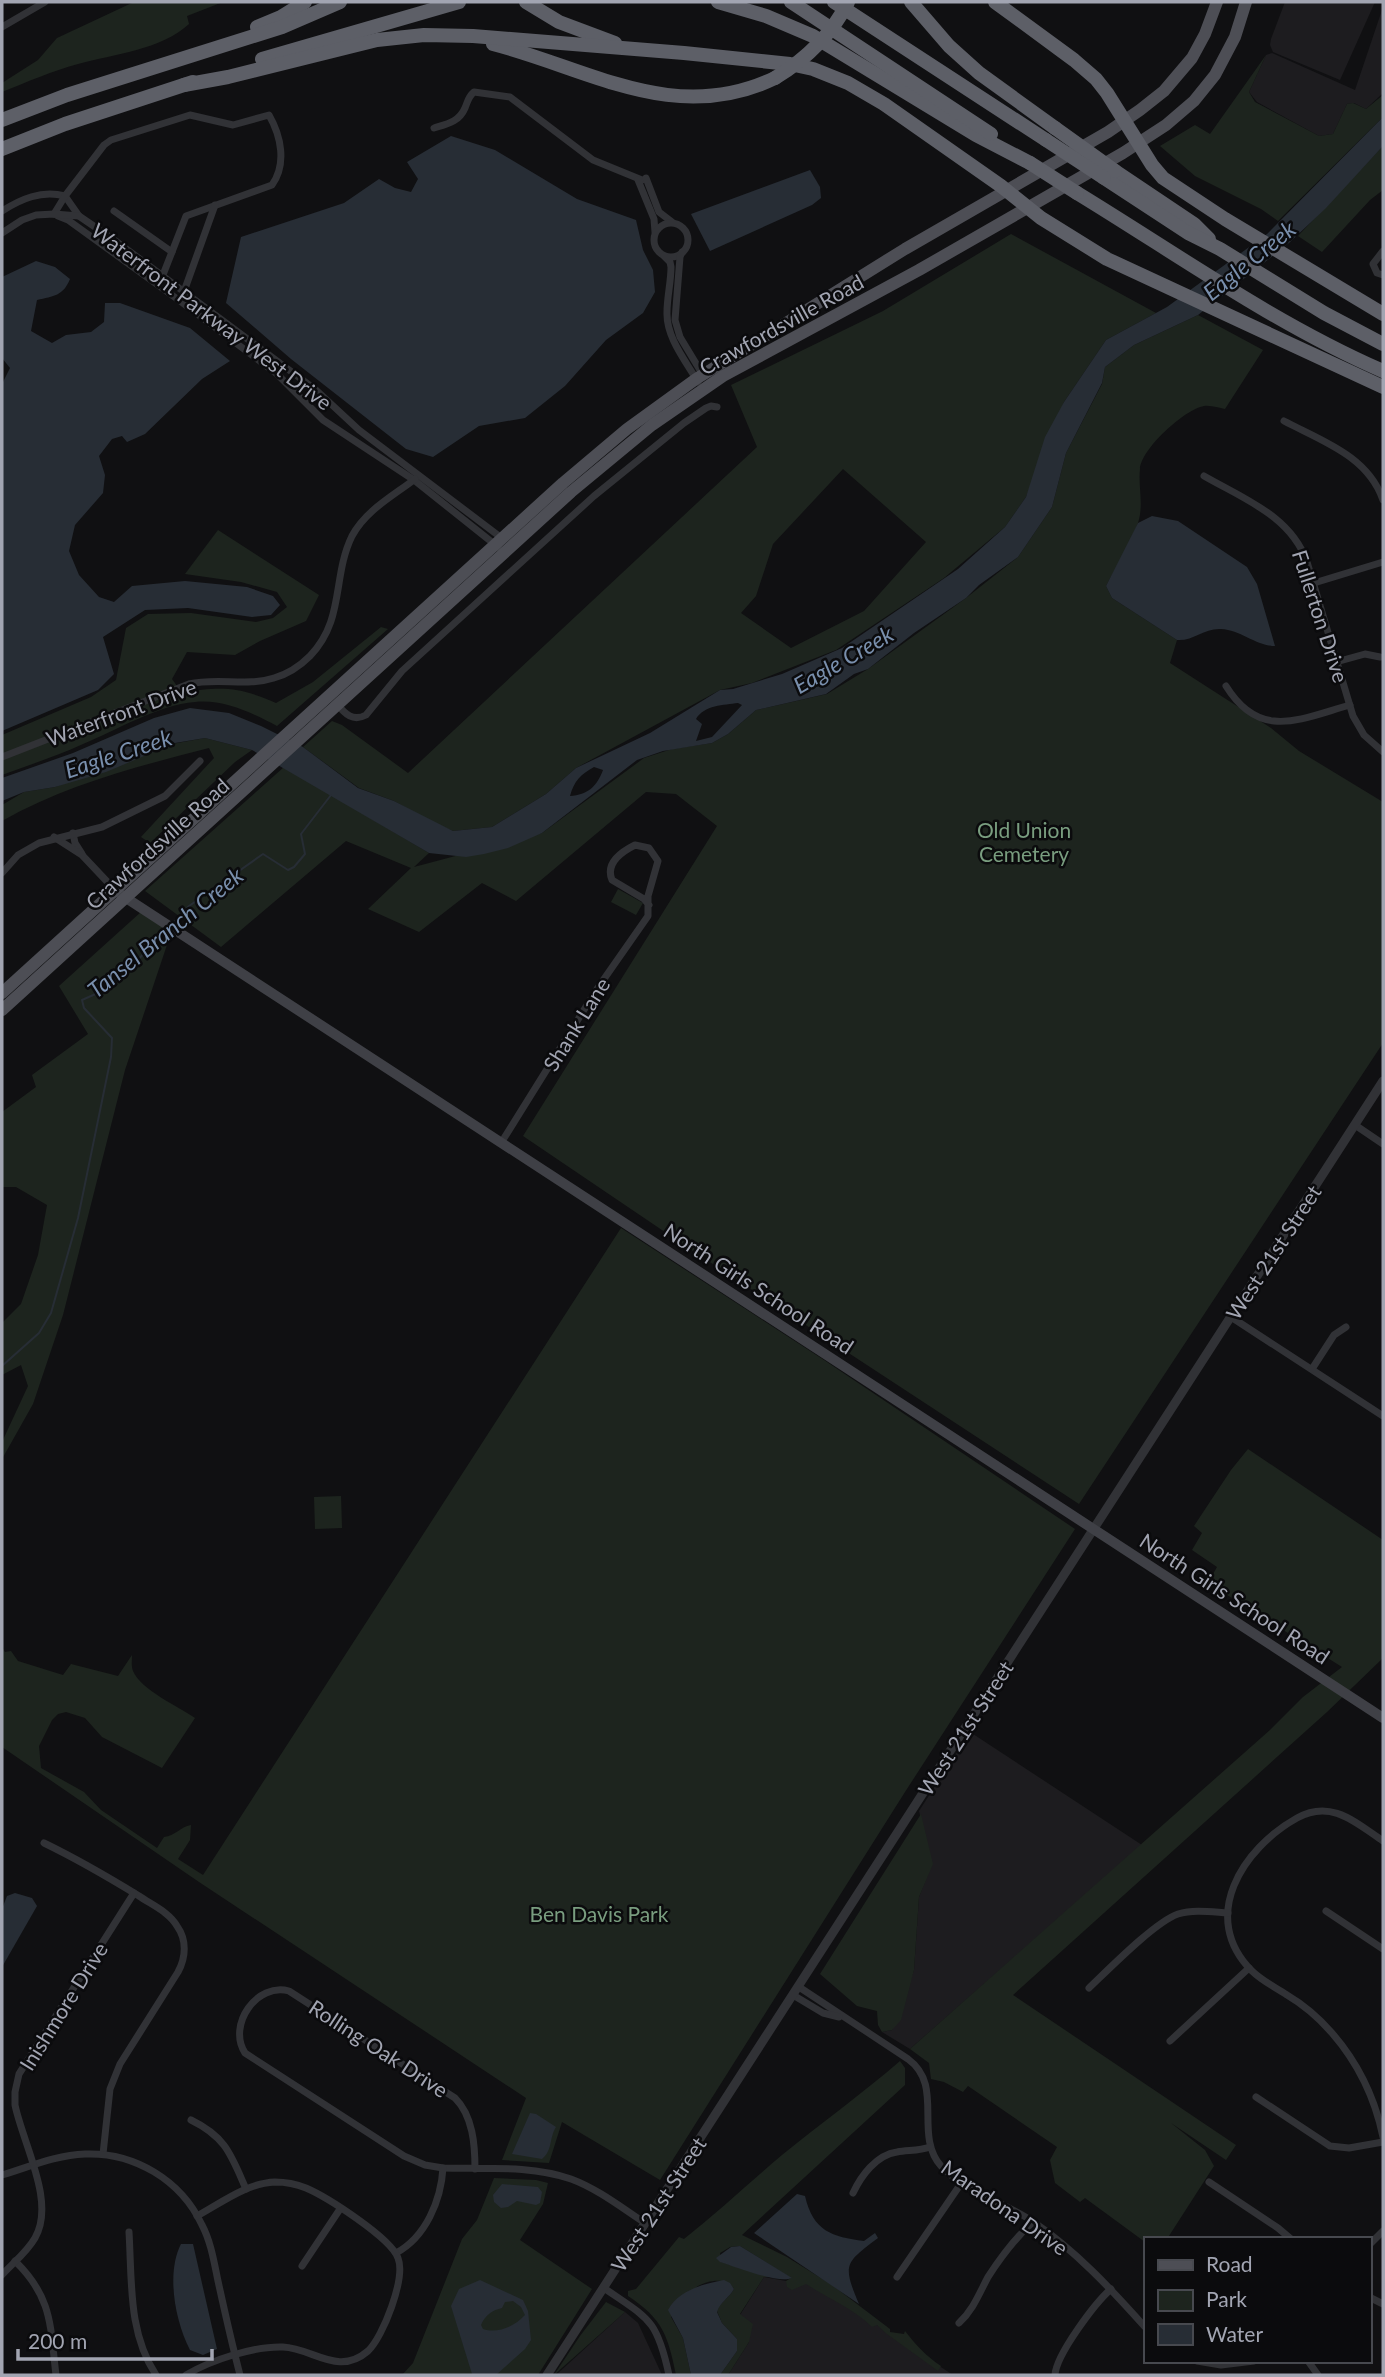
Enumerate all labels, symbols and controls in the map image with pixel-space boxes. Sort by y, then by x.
water label: Eagle Creek [1197,214,1302,306]
street label: Waterfront Parkway West Drive [87,217,337,415]
street label: Crawfordsville Road [694,268,868,380]
street label: Fullerton Drive [1288,547,1354,685]
water label: Eagle Creek [788,619,899,699]
street label: Waterfront Drive [42,673,200,751]
water label: Eagle Creek [61,722,176,783]
street label: Crawfordsville Road [80,772,234,914]
park label: Old Union Cemetery [977,817,1071,866]
water label: Tansel Branch Creek [82,860,249,1003]
street label: Shank Lane [538,973,614,1075]
street label: West 21st Street [1220,1180,1326,1324]
street label: North Girls School Road [659,1217,859,1359]
street label: North Girls School Road [1135,1527,1335,1669]
street label: West 21st Street [912,1656,1018,1800]
park label: Ben Davis Park [530,1901,669,1926]
street label: Inishmore Drive [14,1937,112,2075]
street label: Rolling Oak Drive [305,1994,453,2102]
street label: West 21st Street [605,2132,711,2276]
street label: Maradona Drive [937,2154,1073,2260]
legend [1144,2237,1371,2363]
text: Road [1206,2251,1253,2276]
text: Park [1206,2286,1247,2311]
scale bar [18,2318,212,2362]
text: Water [1206,2321,1263,2346]
text: 200 m [28,2328,87,2353]

